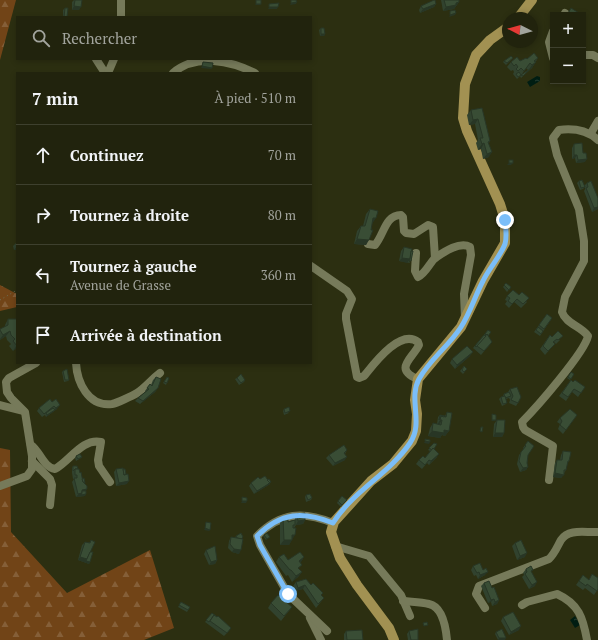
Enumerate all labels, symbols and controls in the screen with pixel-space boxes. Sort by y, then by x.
north arrow [502,12,538,48]
map controls [550,12,586,84]
button: + [550,12,586,48]
search box [16,16,312,60]
icon: search [30,27,52,49]
text: Rechercher [62,28,137,48]
button: − [550,48,586,84]
text: 7 min [32,87,79,110]
text: À pied · 510 m [215,89,296,107]
icon: ahead [32,144,54,166]
text: Continuez [70,145,144,165]
text: 70 m [268,146,296,164]
icon: right [32,204,54,226]
text: Tournez à droite [70,205,189,225]
text: 80 m [268,206,296,224]
route end [496,211,514,229]
text: Tournez à gauche [70,256,197,276]
icon: left [32,264,54,286]
text: 360 m [261,266,296,284]
text: Avenue de Grasse [70,276,171,294]
icon: arrive [32,324,54,346]
text: Arrivée à destination [70,325,222,345]
route start [279,585,297,603]

